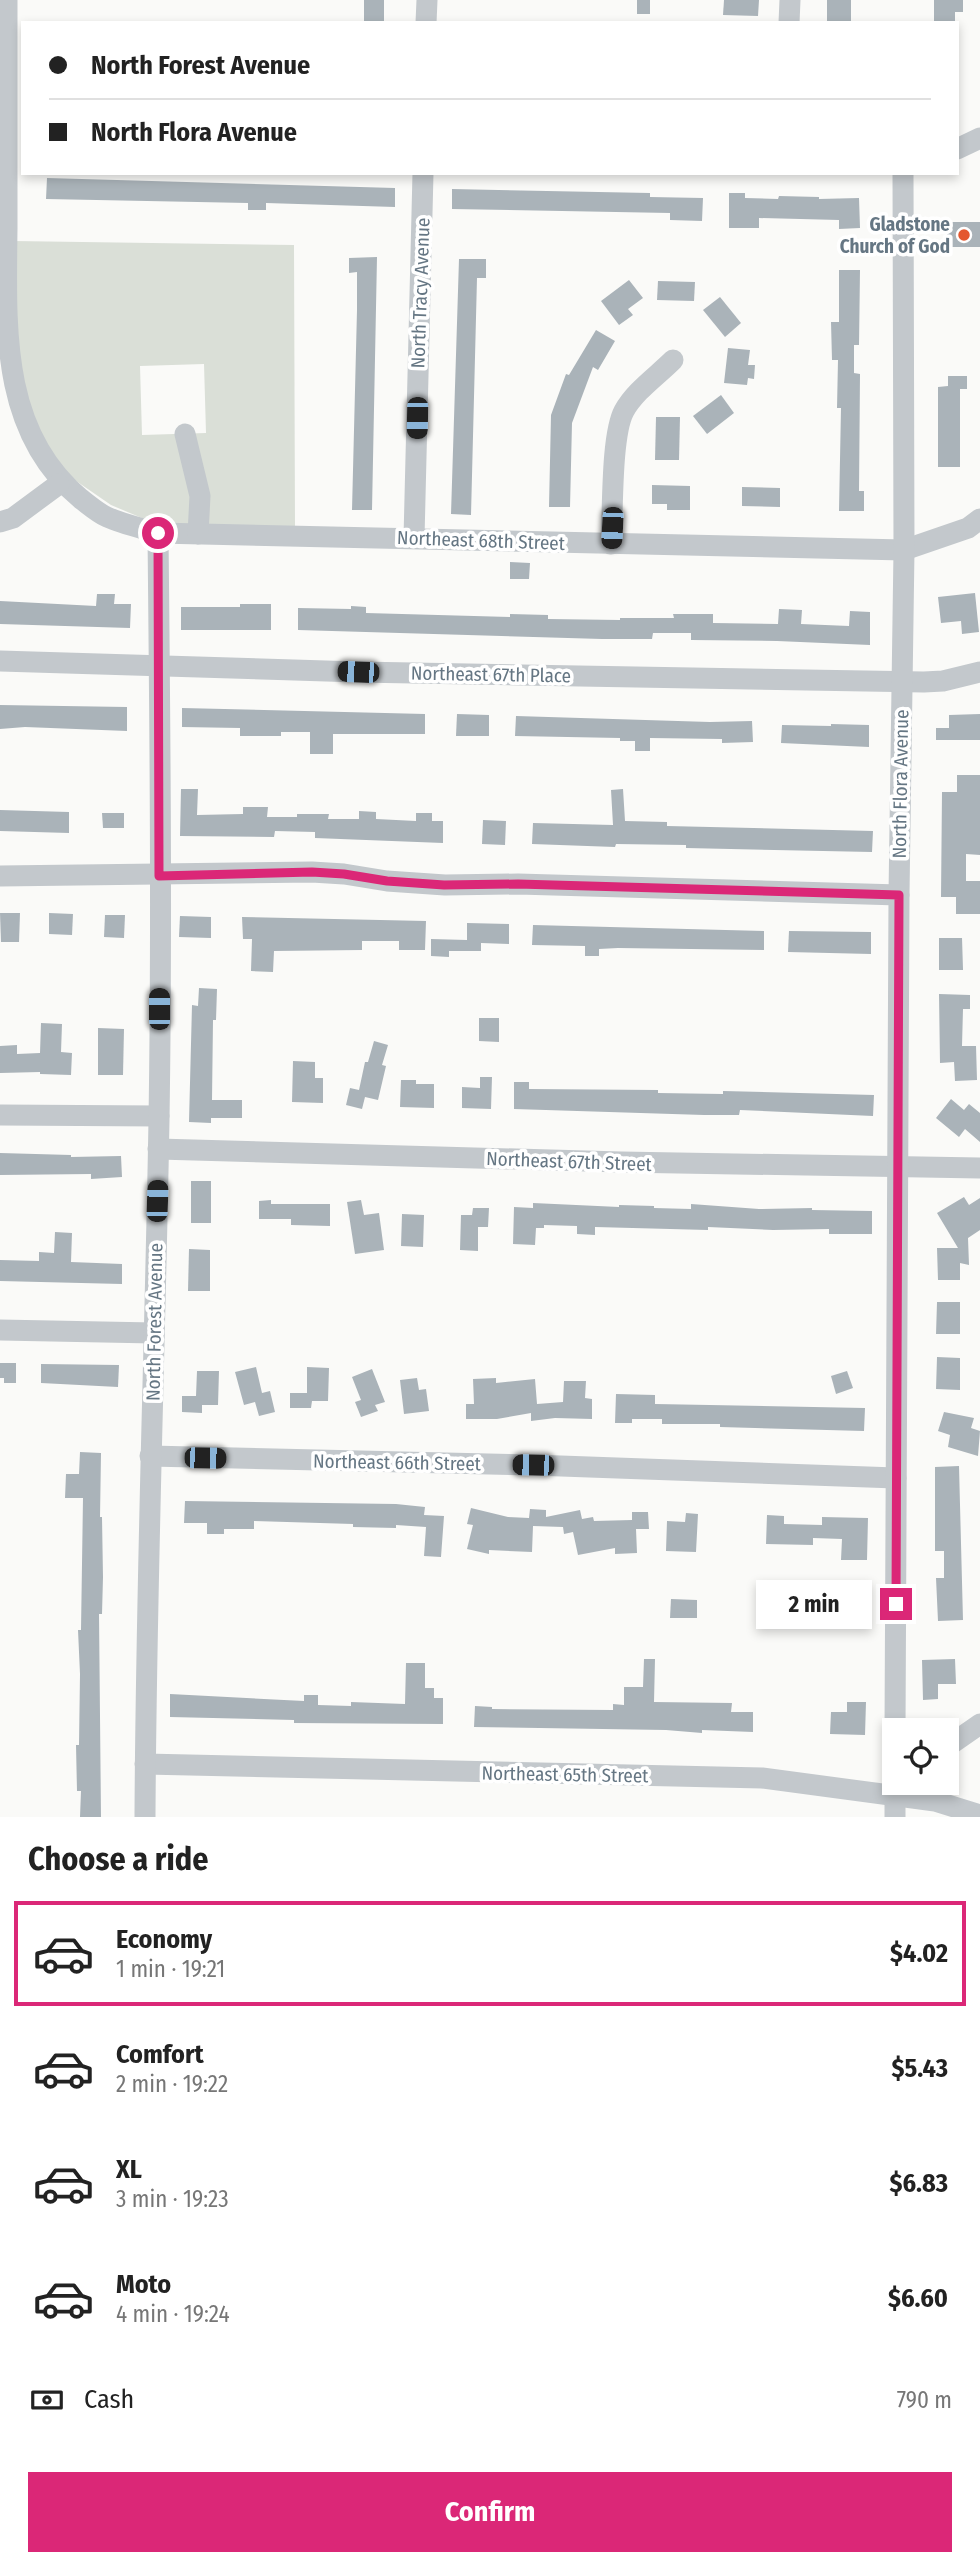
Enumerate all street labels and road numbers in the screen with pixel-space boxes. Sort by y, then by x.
street label: North Tracy Avenue [406,217,435,369]
street label: Northeast 68th Street [397,526,566,555]
street label: Northeast 67th Place [411,662,571,687]
street label: North Flora Avenue [888,709,913,859]
street label: Northeast 67th Street [486,1147,653,1176]
street label: North Forest Avenue [142,1243,167,1401]
street label: Northeast 66th Street [313,1450,482,1475]
street label: Northeast 65th Street [481,1762,649,1787]

